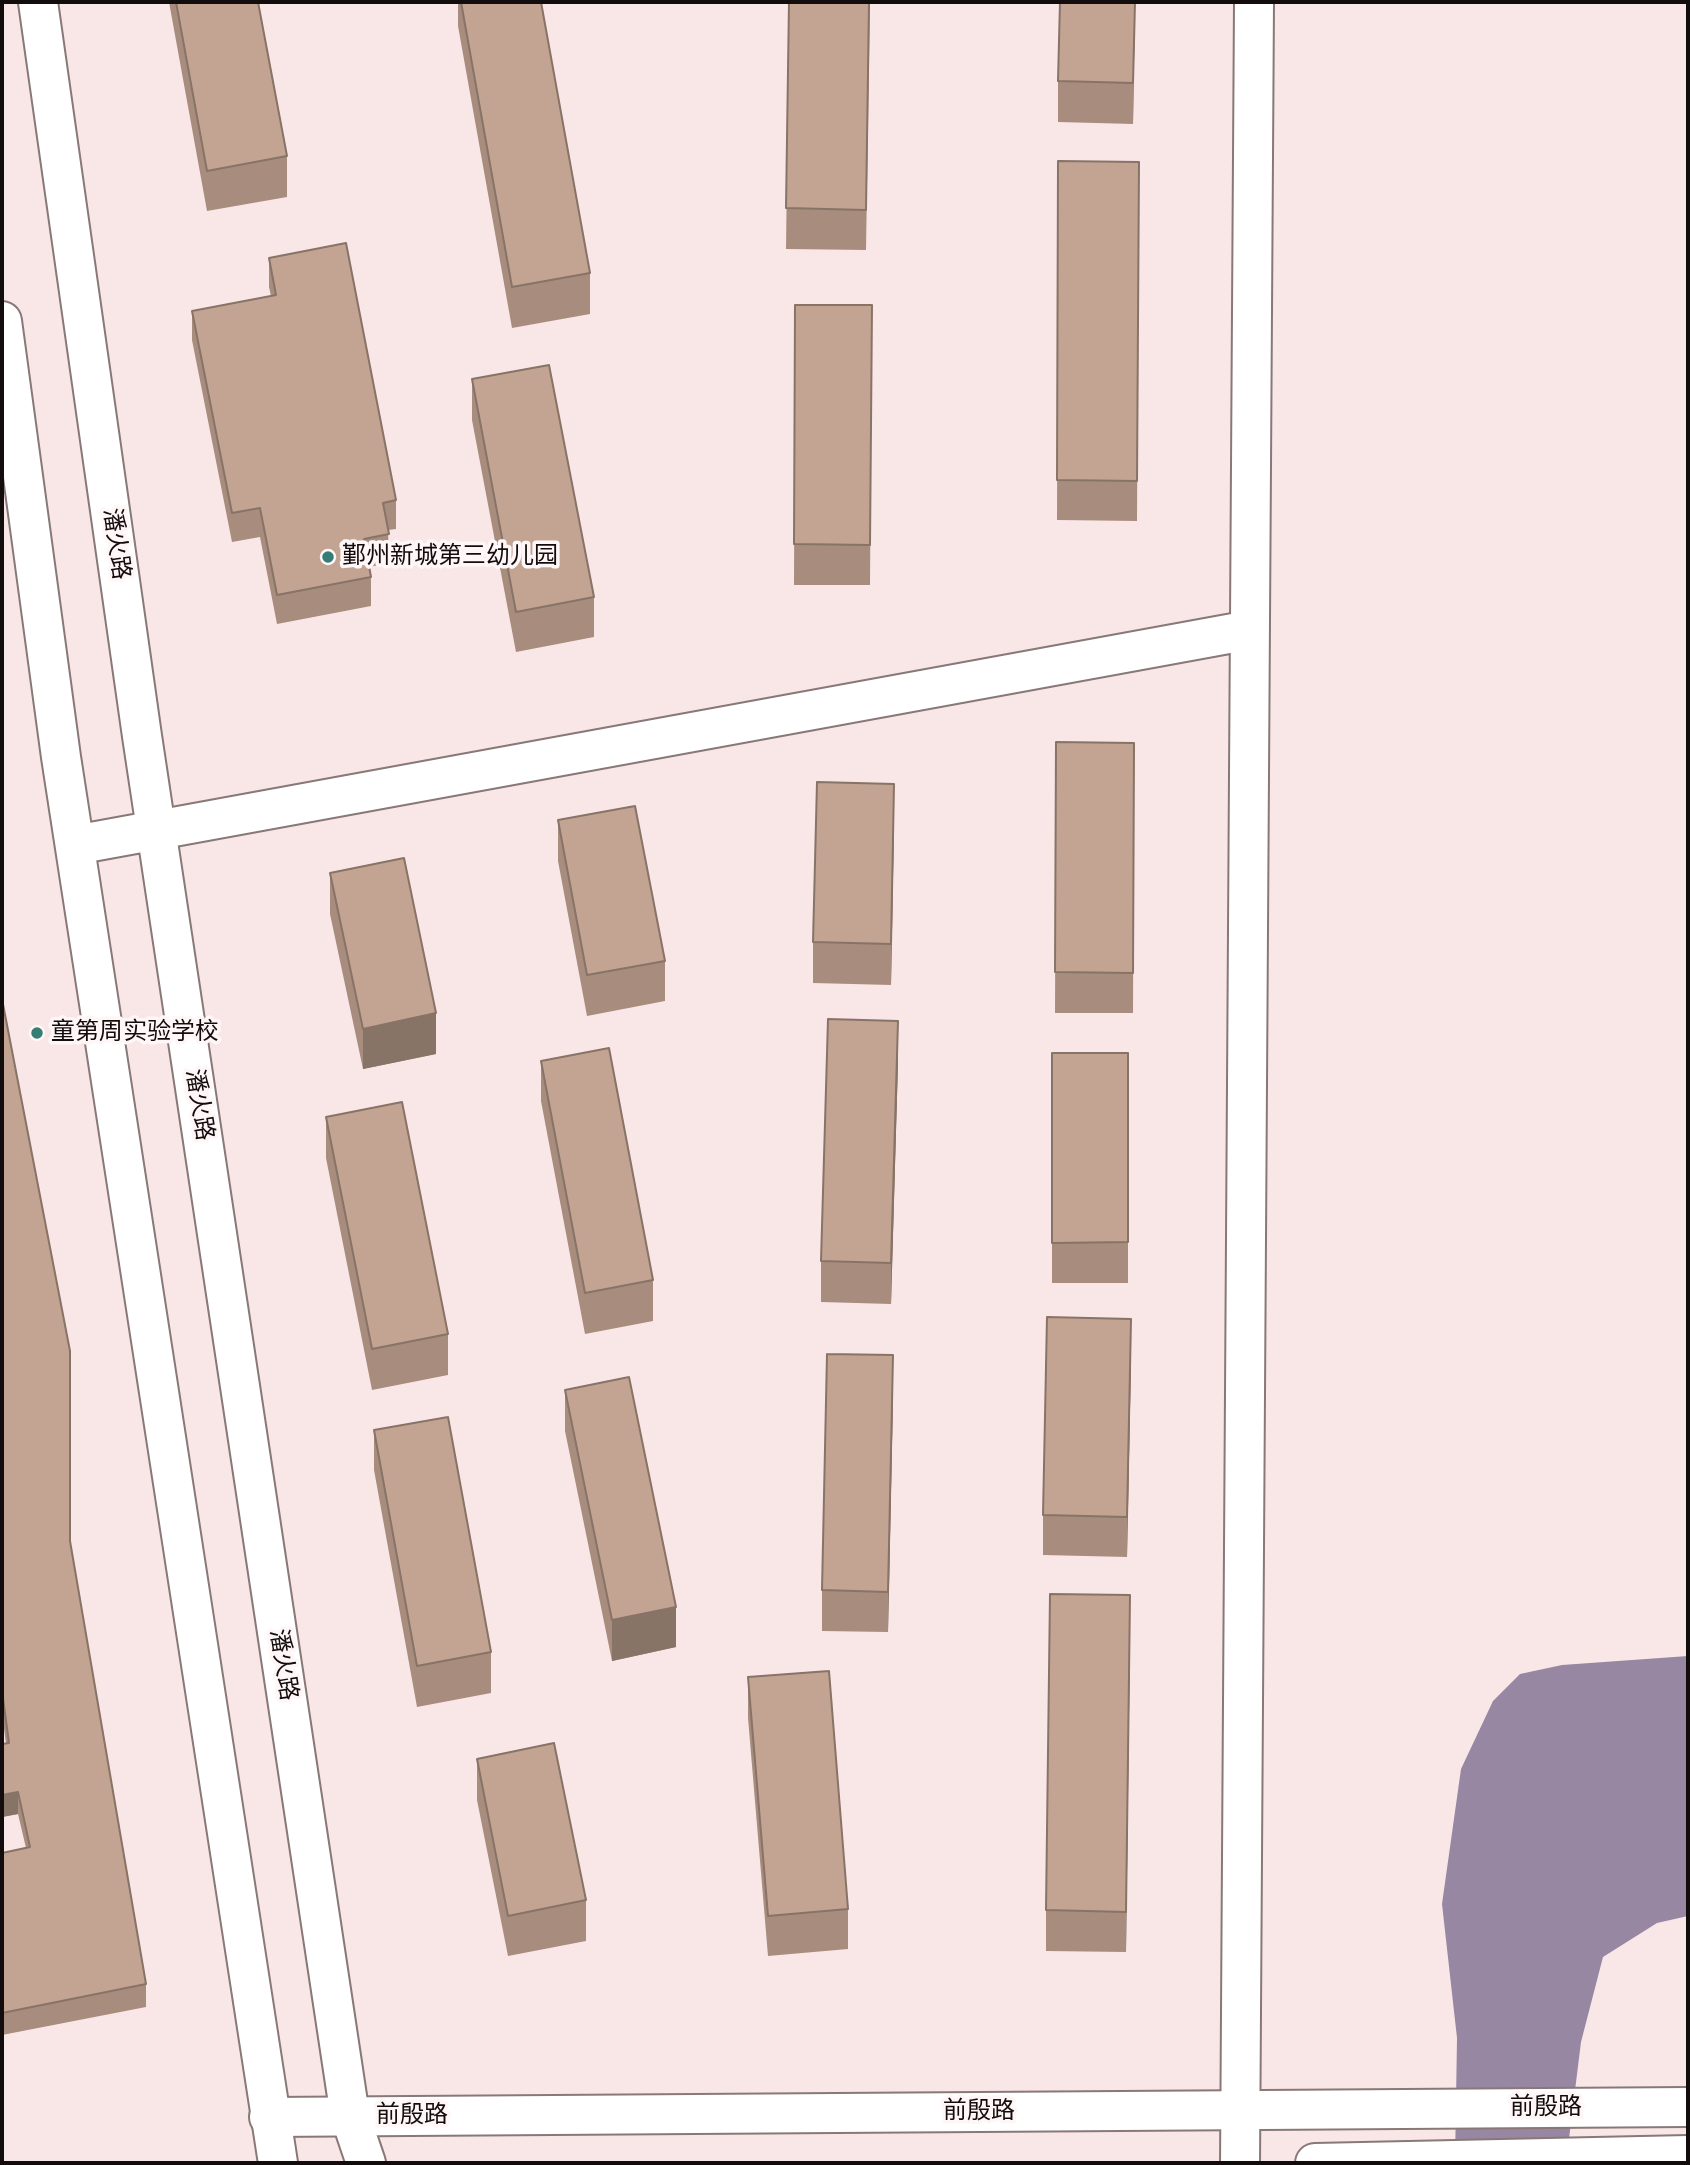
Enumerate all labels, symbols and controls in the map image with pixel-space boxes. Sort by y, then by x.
street label: 潘火路 [96,506,134,582]
place label: 鄞州新城第三幼儿园 [342,543,558,571]
marker: 鄞州新城第三幼儿园 [320,549,336,565]
place label: 童第周实验学校 [51,1019,219,1047]
marker: 童第周实验学校 [29,1025,45,1041]
street label: 潘火路 [178,1067,218,1143]
street label: 潘火路 [262,1627,302,1703]
street label: 前殷路 [1510,2094,1582,2122]
street label: 前殷路 [943,2098,1015,2126]
street label: 前殷路 [376,2102,448,2130]

